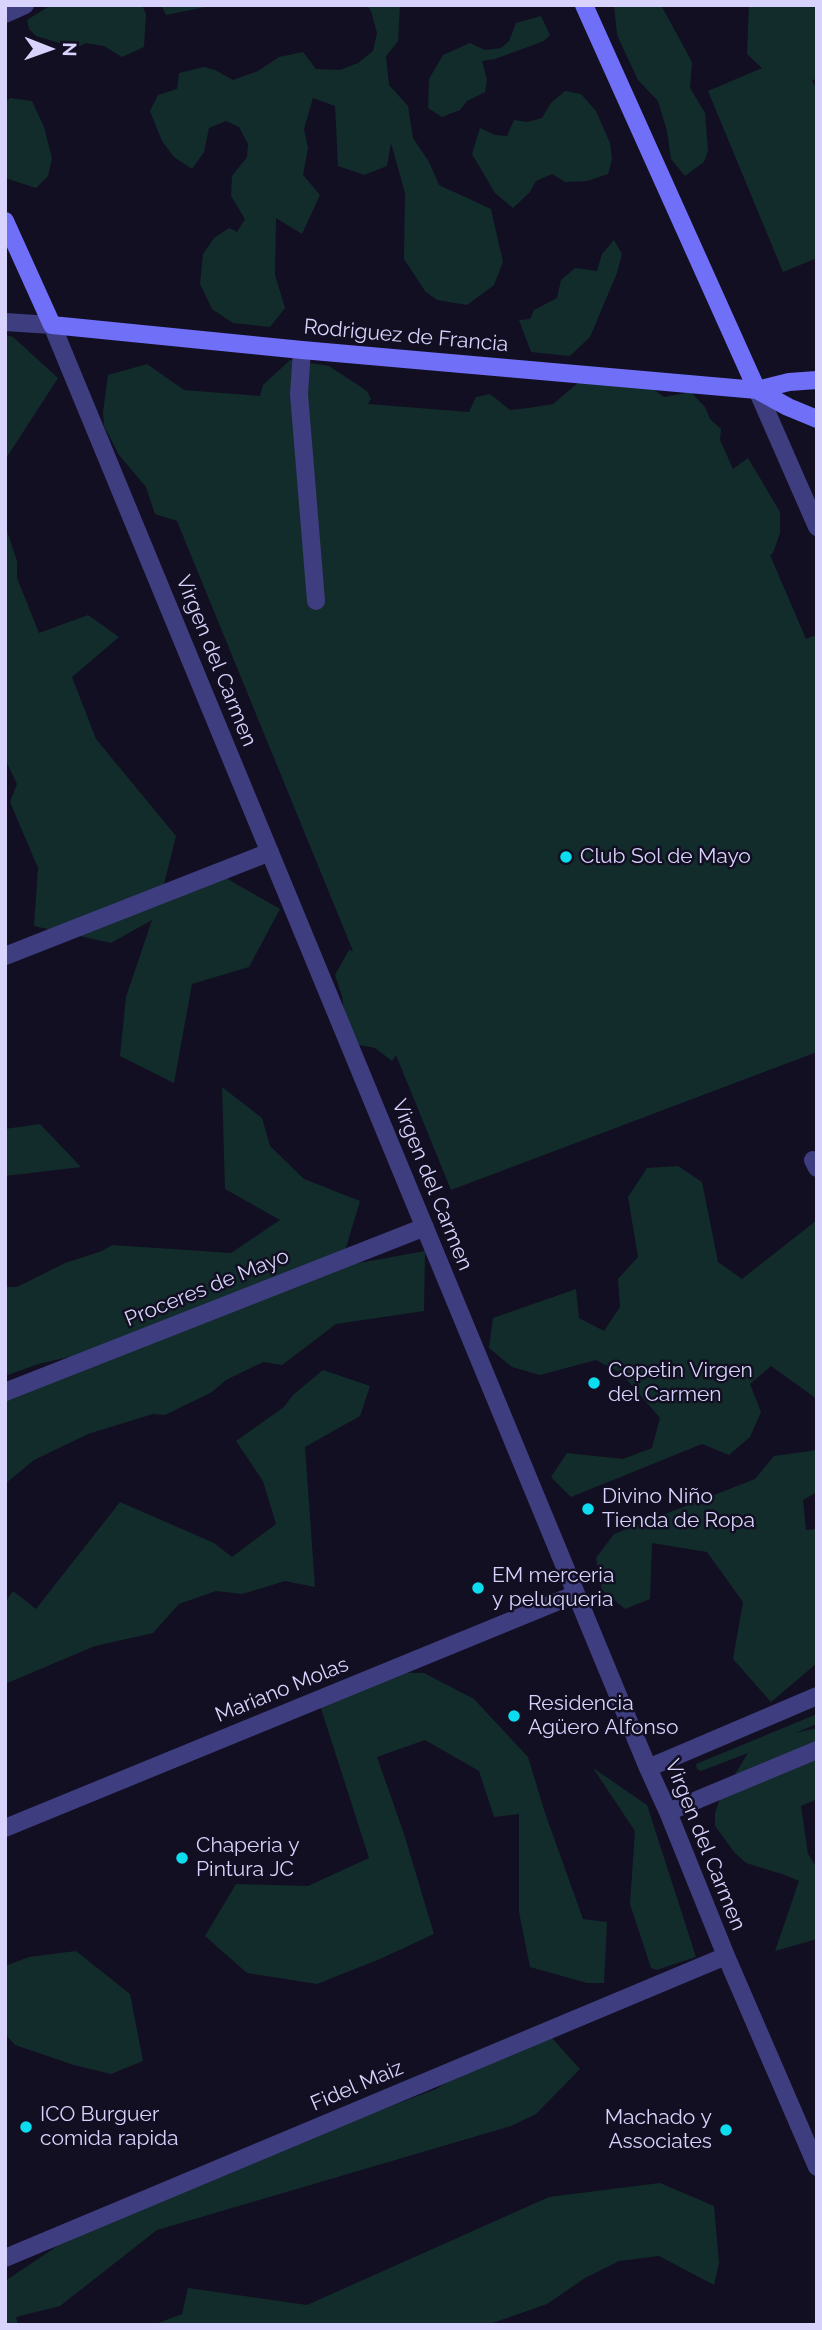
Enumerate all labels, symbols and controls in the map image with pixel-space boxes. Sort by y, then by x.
north arrow [14,14,84,84]
text: N [59,42,81,57]
street label: Rodriguez de Francia [303,315,509,357]
street label: Virgen del Carmen [170,572,262,750]
place label: Club Sol de Mayo [580,844,751,870]
marker: Club Sol de Mayo [558,849,574,865]
street label: Virgen del Carmen [386,1096,478,1274]
street label: Proceres de Mayo [121,1244,293,1332]
place label: Copetin Virgen del Carmen [608,1358,753,1408]
marker: Copetin Virgen del Carmen [586,1375,602,1391]
place label: Divino Niño Tienda de Ropa [602,1484,755,1534]
marker: Divino Niño Tienda de Ropa [580,1501,596,1517]
place label: EM merceria y peluqueria [492,1563,614,1613]
marker: EM merceria y peluqueria [470,1580,486,1596]
street label: Mariano Molas [212,1652,352,1728]
place label: Residencia Agüero Alfonso [528,1691,678,1741]
marker: Residencia Agüero Alfonso [506,1708,522,1724]
street label: Virgen del Carmen [659,1756,751,1934]
place label: Chaperia y Pintura JC [196,1833,300,1883]
marker: Chaperia y Pintura JC [174,1850,190,1866]
street label: Fidel Maiz [307,2055,407,2117]
place label: ICO Burguer comida rapida [40,2102,178,2152]
place label: Machado y Associates [605,2105,712,2155]
marker: ICO Burguer comida rapida [18,2119,34,2135]
marker: Machado y Associates [718,2122,734,2138]

